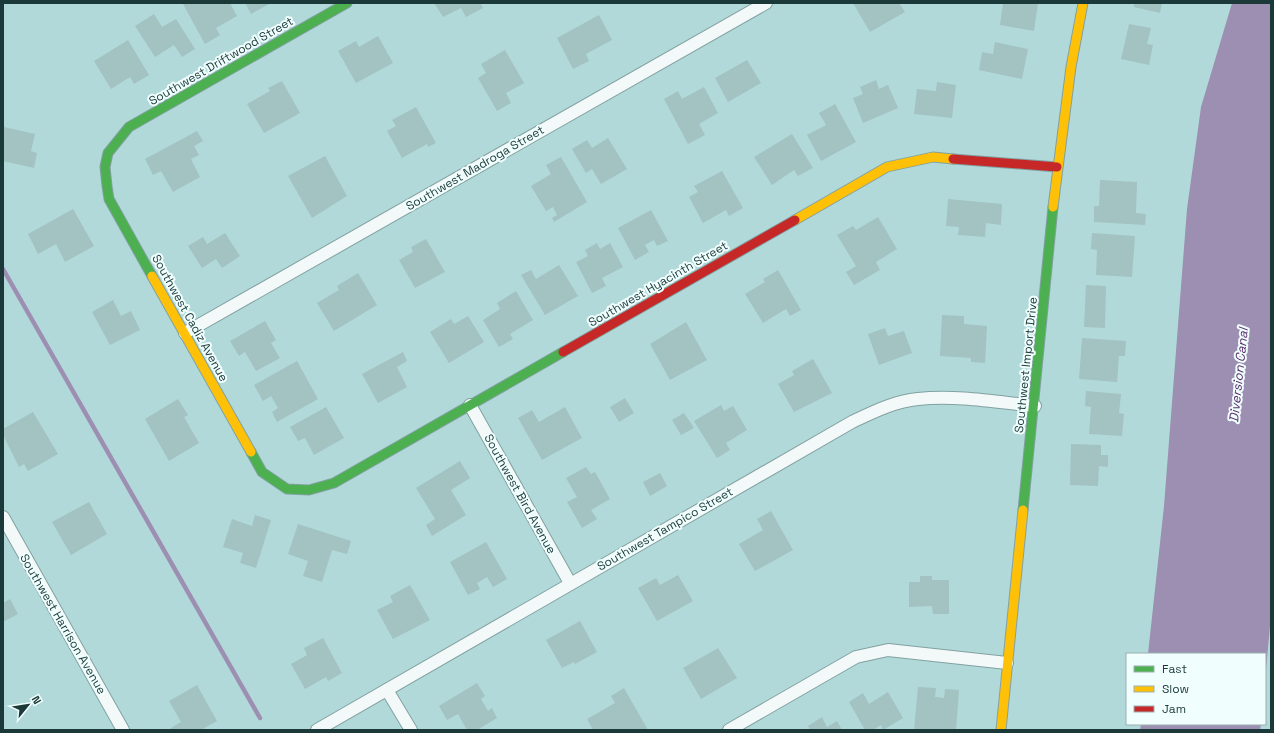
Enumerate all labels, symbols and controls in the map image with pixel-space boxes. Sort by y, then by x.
street label: Southwest Driftwood Street [146,13,296,109]
street label: Southwest Madroga Street [403,122,547,214]
street label: Southwest Hyacinth Street [585,238,731,330]
street label: Southwest Cadiz Avenue [148,252,232,384]
street label: Southwest Import Drive [1011,296,1041,434]
water label: Diversion Canal [1225,325,1252,423]
street label: Southwest Bird Avenue [480,431,560,557]
street label: Southwest Tampico Street [594,484,736,574]
street label: Southwest Harrison Avenue [16,551,110,697]
legend [1126,653,1266,725]
text: Fast [1162,661,1187,677]
text: Slow [1162,681,1189,697]
north arrow [8,685,48,725]
text: N [29,693,45,707]
text: Jam [1162,701,1186,717]

